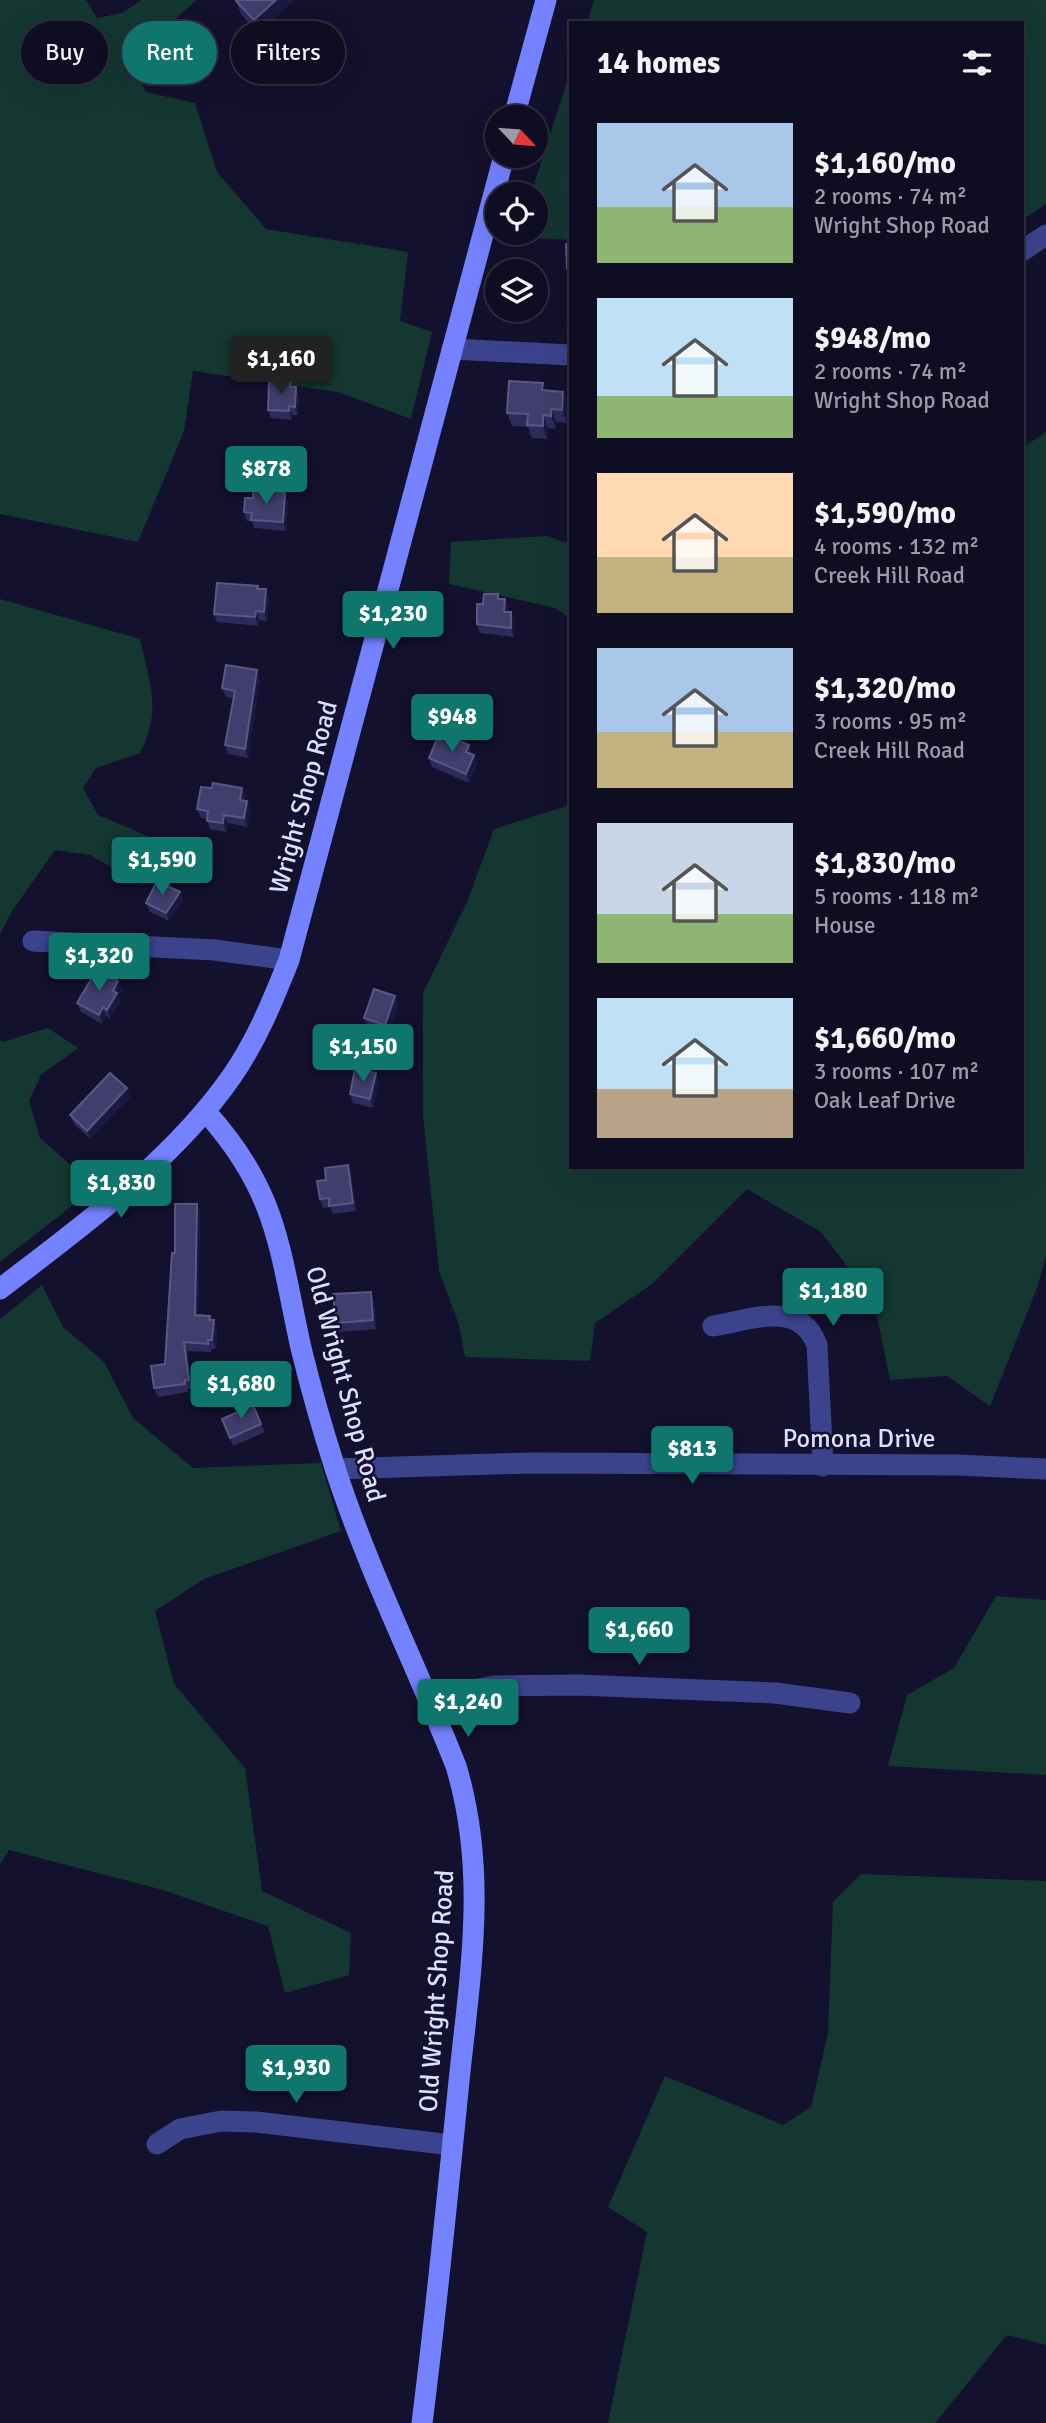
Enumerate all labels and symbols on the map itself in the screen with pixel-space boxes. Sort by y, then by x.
north arrow [485,105,548,168]
pin: $1,160 [224,336,338,396]
pin: $878 [225,447,307,506]
pin: $1,230 [336,592,450,651]
pin: $948 [411,694,493,754]
street label: Wright Shop Road [263,697,345,897]
pin: $1,590 [105,838,219,897]
pin: $1,320 [42,934,156,993]
pin: $1,150 [306,1024,420,1084]
pin: $1,830 [64,1160,178,1220]
street label: Old Wright Shop Road [298,1263,392,1506]
pin: $1,180 [776,1268,890,1328]
pin: $1,680 [184,1362,298,1421]
street label: Pomona Drive [782,1423,936,1455]
pin: $813 [651,1426,733,1486]
pin: $1,660 [582,1608,696,1667]
pin: $1,240 [411,1680,525,1739]
street label: Old Wright Shop Road [413,1869,461,2113]
pin: $1,930 [239,2046,353,2105]

